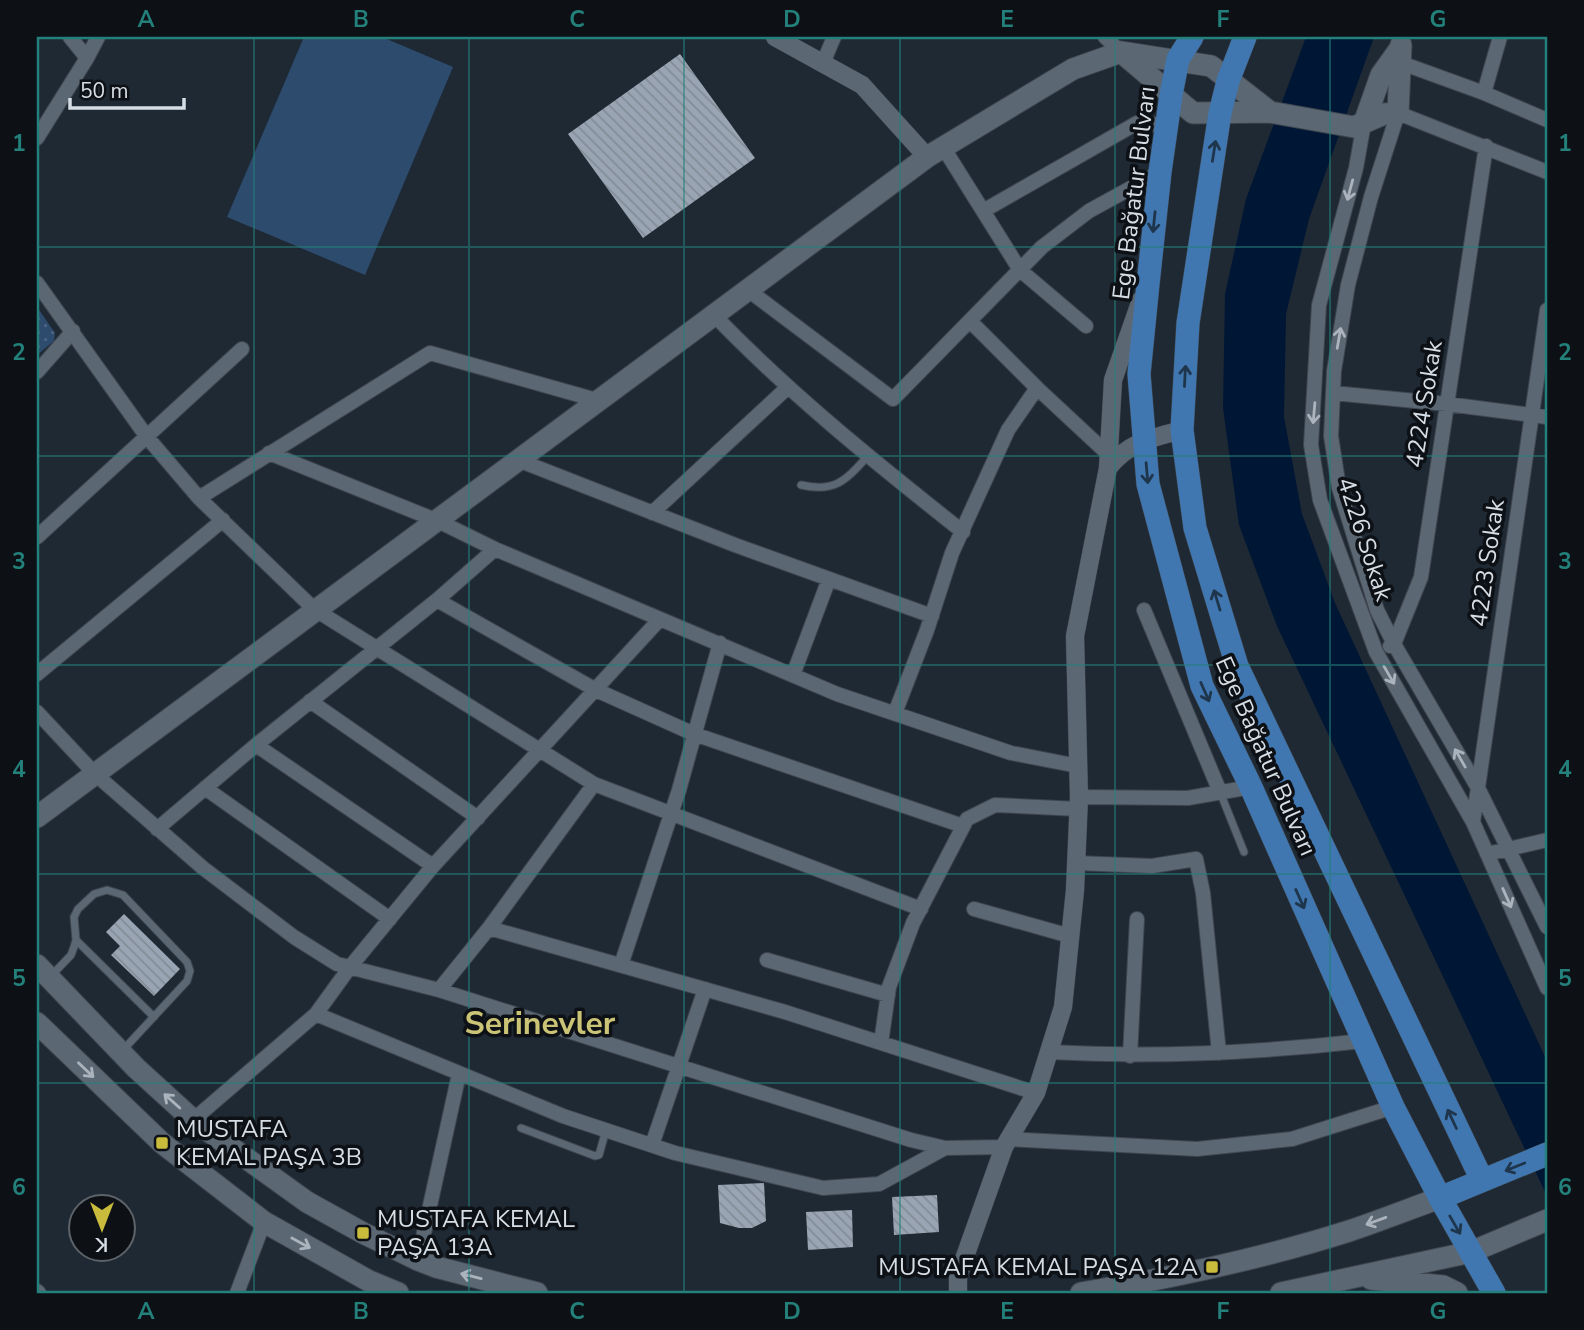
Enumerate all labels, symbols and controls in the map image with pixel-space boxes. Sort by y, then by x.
text: A [137,4,155,35]
text: B [353,4,369,35]
text: C [569,4,585,35]
text: D [783,4,801,35]
text: E [1000,4,1014,35]
text: F [1217,4,1230,35]
text: G [1430,4,1446,35]
scale bar [70,66,184,110]
text: 50 m [80,77,129,105]
street label: Ege Bağatur Bulvarı [1105,84,1163,302]
text: 1 [12,128,26,159]
text: 1 [1558,128,1572,159]
one-way arrow [1208,140,1221,163]
one-way arrow [1343,178,1356,201]
one-way arrow [1148,210,1161,233]
one-way arrow [1333,327,1346,350]
text: 2 [12,337,26,368]
street label: 4224 Sokak [1398,337,1450,470]
text: 2 [1558,337,1572,368]
one-way arrow [1179,366,1192,388]
one-way arrow [1307,401,1320,424]
one-way arrow [1141,461,1154,483]
street label: 4226 Sokak [1330,473,1400,606]
street label: 4223 Sokak [1462,496,1512,629]
text: 3 [12,546,26,577]
text: 3 [1558,546,1572,577]
one-way arrow [1209,589,1222,611]
street label: Ege Bağatur Bulvarı [1208,651,1324,861]
one-way arrow [1382,665,1396,685]
one-way arrow [1199,681,1212,702]
one-way arrow [1453,748,1467,768]
text: 4 [12,754,26,785]
text: 4 [1558,754,1572,785]
one-way arrow [1294,887,1307,909]
one-way arrow [1501,887,1514,908]
text: 5 [12,963,26,994]
text: 5 [1558,963,1572,994]
district label: Serinevler [465,1002,616,1045]
one-way arrow [77,1062,94,1079]
one-way arrow [164,1092,181,1109]
one-way arrow [1445,1108,1458,1129]
place label: MUSTAFA KEMAL PAŞA 3B [176,1113,362,1173]
marker: MUSTAFA KEMAL PAŞA 3B [154,1135,170,1151]
one-way arrow [1504,1161,1526,1174]
text: 6 [12,1172,26,1203]
text: 6 [1558,1172,1572,1203]
north arrow [66,1194,136,1264]
place label: MUSTAFA KEMAL PAŞA 13A [377,1203,575,1263]
one-way arrow [1449,1215,1463,1235]
one-way arrow [1365,1216,1387,1229]
marker: MUSTAFA KEMAL PAŞA 13A [355,1225,371,1241]
text: K [94,1231,108,1257]
one-way arrow [291,1236,311,1250]
place label: MUSTAFA KEMAL PAŞA 12A [878,1251,1199,1283]
marker: MUSTAFA KEMAL PAŞA 12A [1204,1259,1220,1275]
one-way arrow [460,1269,483,1282]
text: A [137,1296,155,1327]
text: B [353,1296,369,1327]
text: C [569,1296,585,1327]
text: D [783,1296,801,1327]
text: E [1000,1296,1014,1327]
text: F [1217,1296,1230,1327]
text: G [1430,1296,1446,1327]

